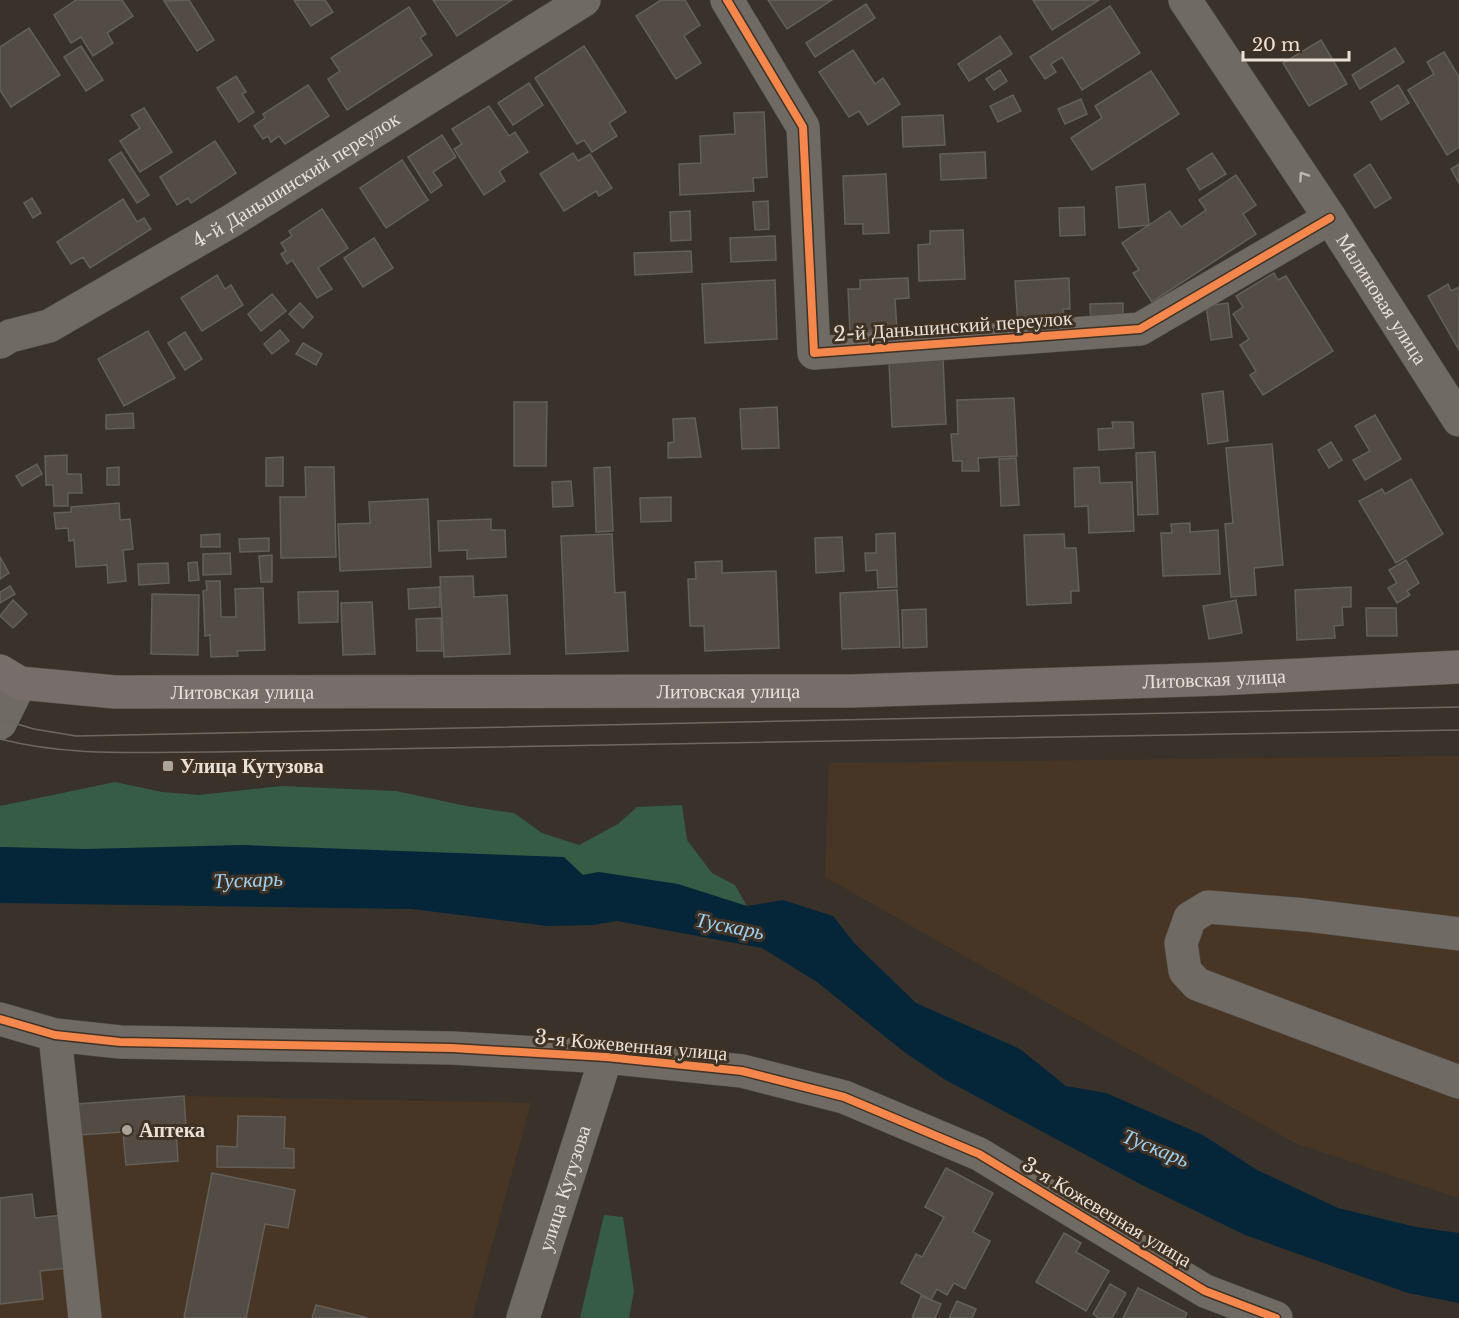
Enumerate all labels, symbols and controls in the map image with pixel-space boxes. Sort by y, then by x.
scale bar [1243,24,1350,62]
text: 20 m [1252,34,1300,56]
street label: 4-й Даньшинский переулок [188,106,404,253]
one-way arrow [1299,172,1310,183]
street label: Малиновая улица [1331,229,1432,369]
street label: 2-й Даньшинский переулок [833,306,1074,346]
street label: Литовская улица [1142,664,1287,693]
street label: Литовская улица [656,679,800,703]
street label: Литовская улица [170,680,314,704]
place label: Улица Кутузова [180,754,324,778]
marker: Улица Кутузова [161,759,175,773]
water label: Тускарь [213,866,283,894]
water label: Тускарь [693,907,767,945]
street label: 3-я Кожевенная улица [534,1025,729,1065]
place label: Аптека [139,1118,205,1142]
street label: улица Кутузова [533,1122,596,1255]
marker: Аптека [120,1123,134,1137]
water label: Тускарь [1119,1123,1193,1173]
street label: 3-я Кожевенная улица [1018,1152,1196,1272]

